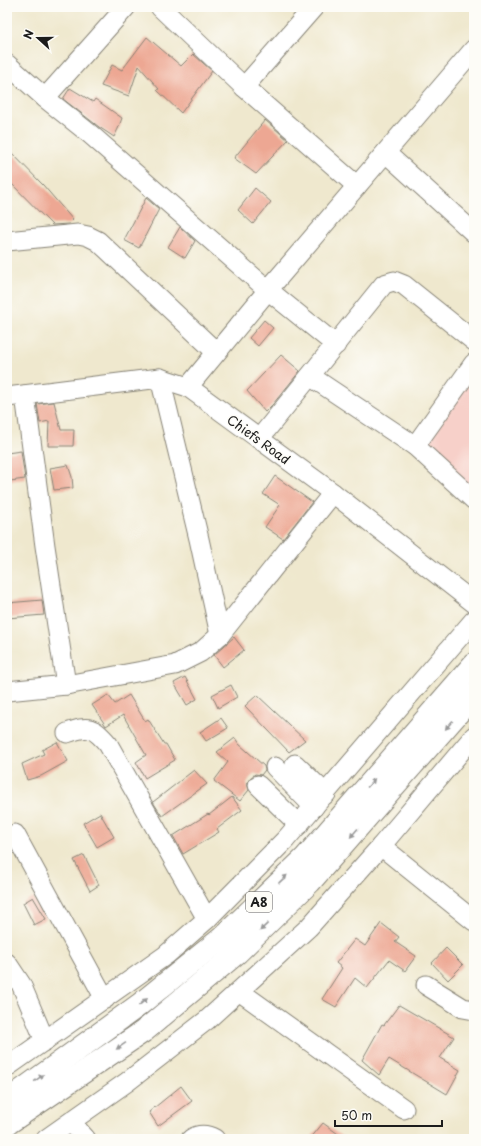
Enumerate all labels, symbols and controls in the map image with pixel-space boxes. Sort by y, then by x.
north arrow [18,18,58,58]
text: N [19,27,38,41]
street label: Chiefs Road [223,410,295,468]
one-way arrow [444,720,453,730]
one-way arrow [366,778,375,788]
one-way arrow [349,828,358,838]
one-way arrow [278,874,288,884]
road number: A8 [246,892,272,912]
one-way arrow [259,922,269,932]
one-way arrow [138,997,149,1006]
one-way arrow [116,1042,127,1050]
one-way arrow [33,1074,44,1083]
scale bar [335,1102,442,1128]
text: 50 m [341,1106,372,1124]

